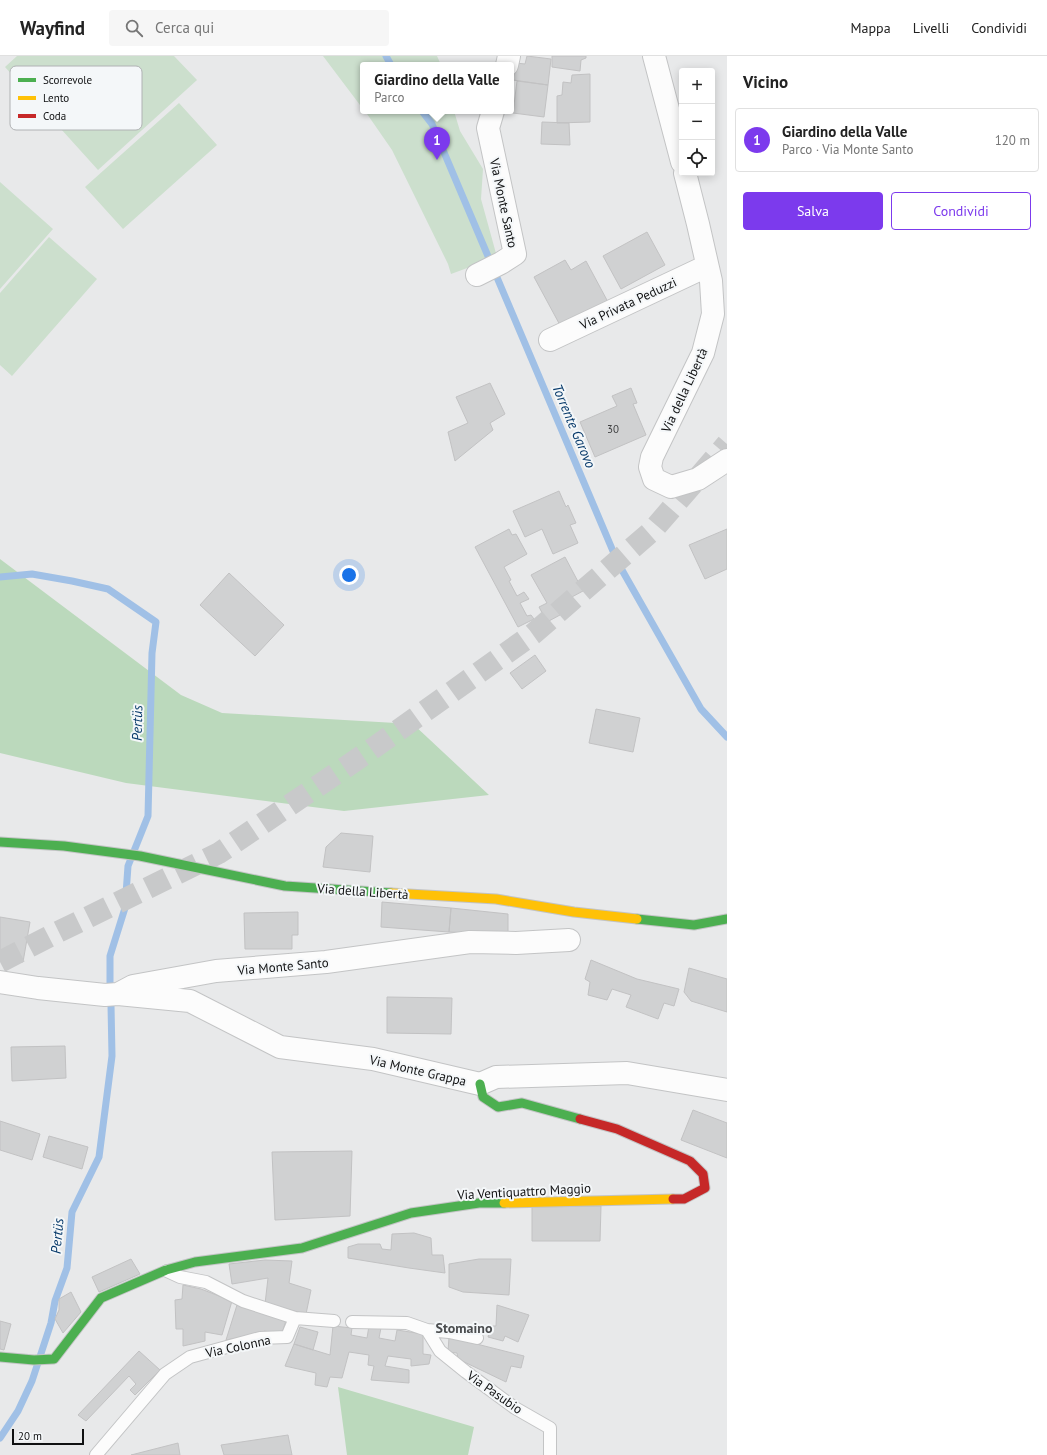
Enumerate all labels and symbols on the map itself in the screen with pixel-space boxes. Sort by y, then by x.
legend [10,66,142,130]
text: Scorrevole [43,73,93,87]
text: Lento [43,91,69,105]
text: Coda [43,109,66,123]
pin: 1 [424,127,450,160]
street label: Via Monte Santo [486,156,521,249]
street label: Via Privata Peduzzi [576,274,679,334]
street label: Via della Libertà [657,345,711,436]
water label: Torrente Garovo [548,381,600,471]
house number: 30 [607,422,619,436]
your location [339,565,359,585]
water label: Pertüs [128,705,146,741]
street label: Via della Libertà [316,880,409,903]
street label: Via Monte Santo [236,954,329,979]
street label: Via Monte Grappa [367,1051,468,1090]
street label: Via Ventiquattro Maggio [456,1180,591,1204]
water label: Pertüs [46,1217,68,1255]
district label: Stomaino [436,1319,493,1337]
street label: Via Colonna [203,1331,272,1362]
street label: Via Pasubio [463,1367,526,1418]
scale bar [12,1427,84,1446]

